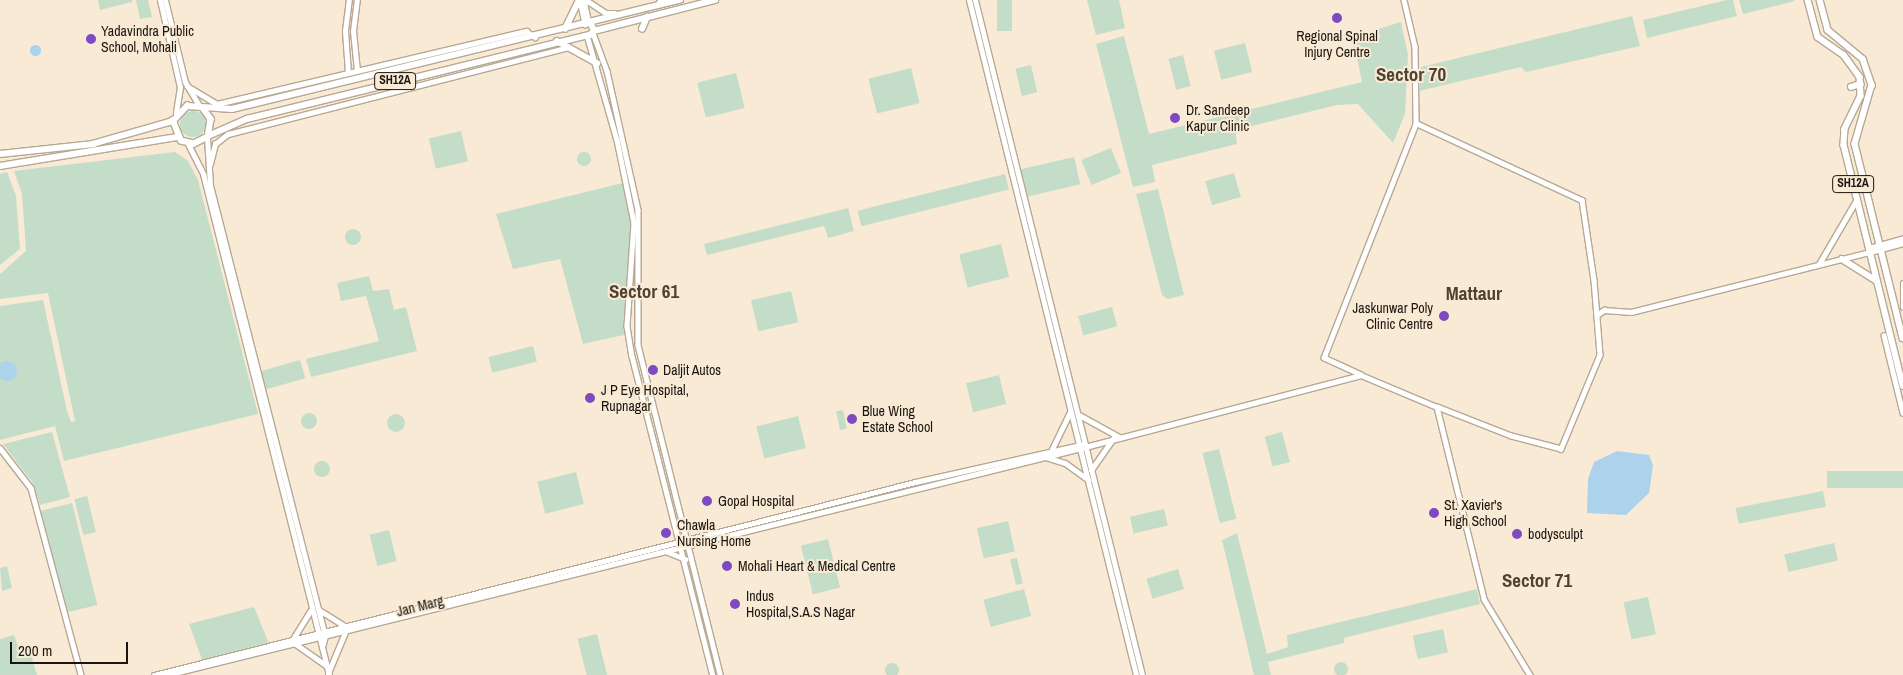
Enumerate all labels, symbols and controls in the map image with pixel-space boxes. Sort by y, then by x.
marker: Regional Spinal Injury Centre [1330,11,1344,25]
place label: Yadavindra Public School, Mohali [101,23,194,56]
place label: Regional Spinal Injury Centre [1296,28,1378,60]
marker: Yadavindra Public School, Mohali [85,33,97,45]
district label: Sector 70 [1376,64,1446,86]
road number: SH12A [374,72,416,90]
place label: Dr. Sandeep Kapur Clinic [1186,102,1250,134]
marker: Dr. Sandeep Kapur Clinic [1168,111,1182,125]
road number: SH12A [1832,174,1874,193]
district label: Sector 61 [609,281,679,303]
district label: Mattaur [1446,283,1502,305]
place label: Jaskunwar Poly Clinic Centre [1353,300,1433,332]
marker: Jaskunwar Poly Clinic Centre [1437,309,1451,323]
place label: Daljit Autos [663,362,722,378]
marker: Daljit Autos [647,364,659,376]
place label: J P Eye Hospital, Rupnagar [601,382,689,414]
marker: J P Eye Hospital, Rupnagar [583,391,597,405]
place label: Blue Wing Estate School [862,403,933,436]
marker: Blue Wing Estate School [846,413,858,425]
place label: Gopal Hospital [718,493,794,509]
marker: Gopal Hospital [700,494,714,508]
place label: St. Xavier's High School [1444,497,1507,530]
marker: St. Xavier's High School [1428,507,1440,519]
place label: Chawla Nursing Home [677,517,751,550]
marker: Chawla Nursing Home [659,526,673,540]
place label: bodysculpt [1528,526,1583,542]
marker: bodysculpt [1510,527,1524,541]
place label: Mohali Heart & Medical Centre [738,558,896,574]
marker: Mohali Heart & Medical Centre [720,559,734,573]
district label: Sector 71 [1502,570,1572,592]
place label: Indus Hospital,S.A.S Nagar [746,588,855,620]
street label: Jan Marg [395,592,445,620]
marker: Indus Hospital,S.A.S Nagar [728,597,742,611]
scale bar [12,632,130,664]
text: 200 m [18,640,52,661]

